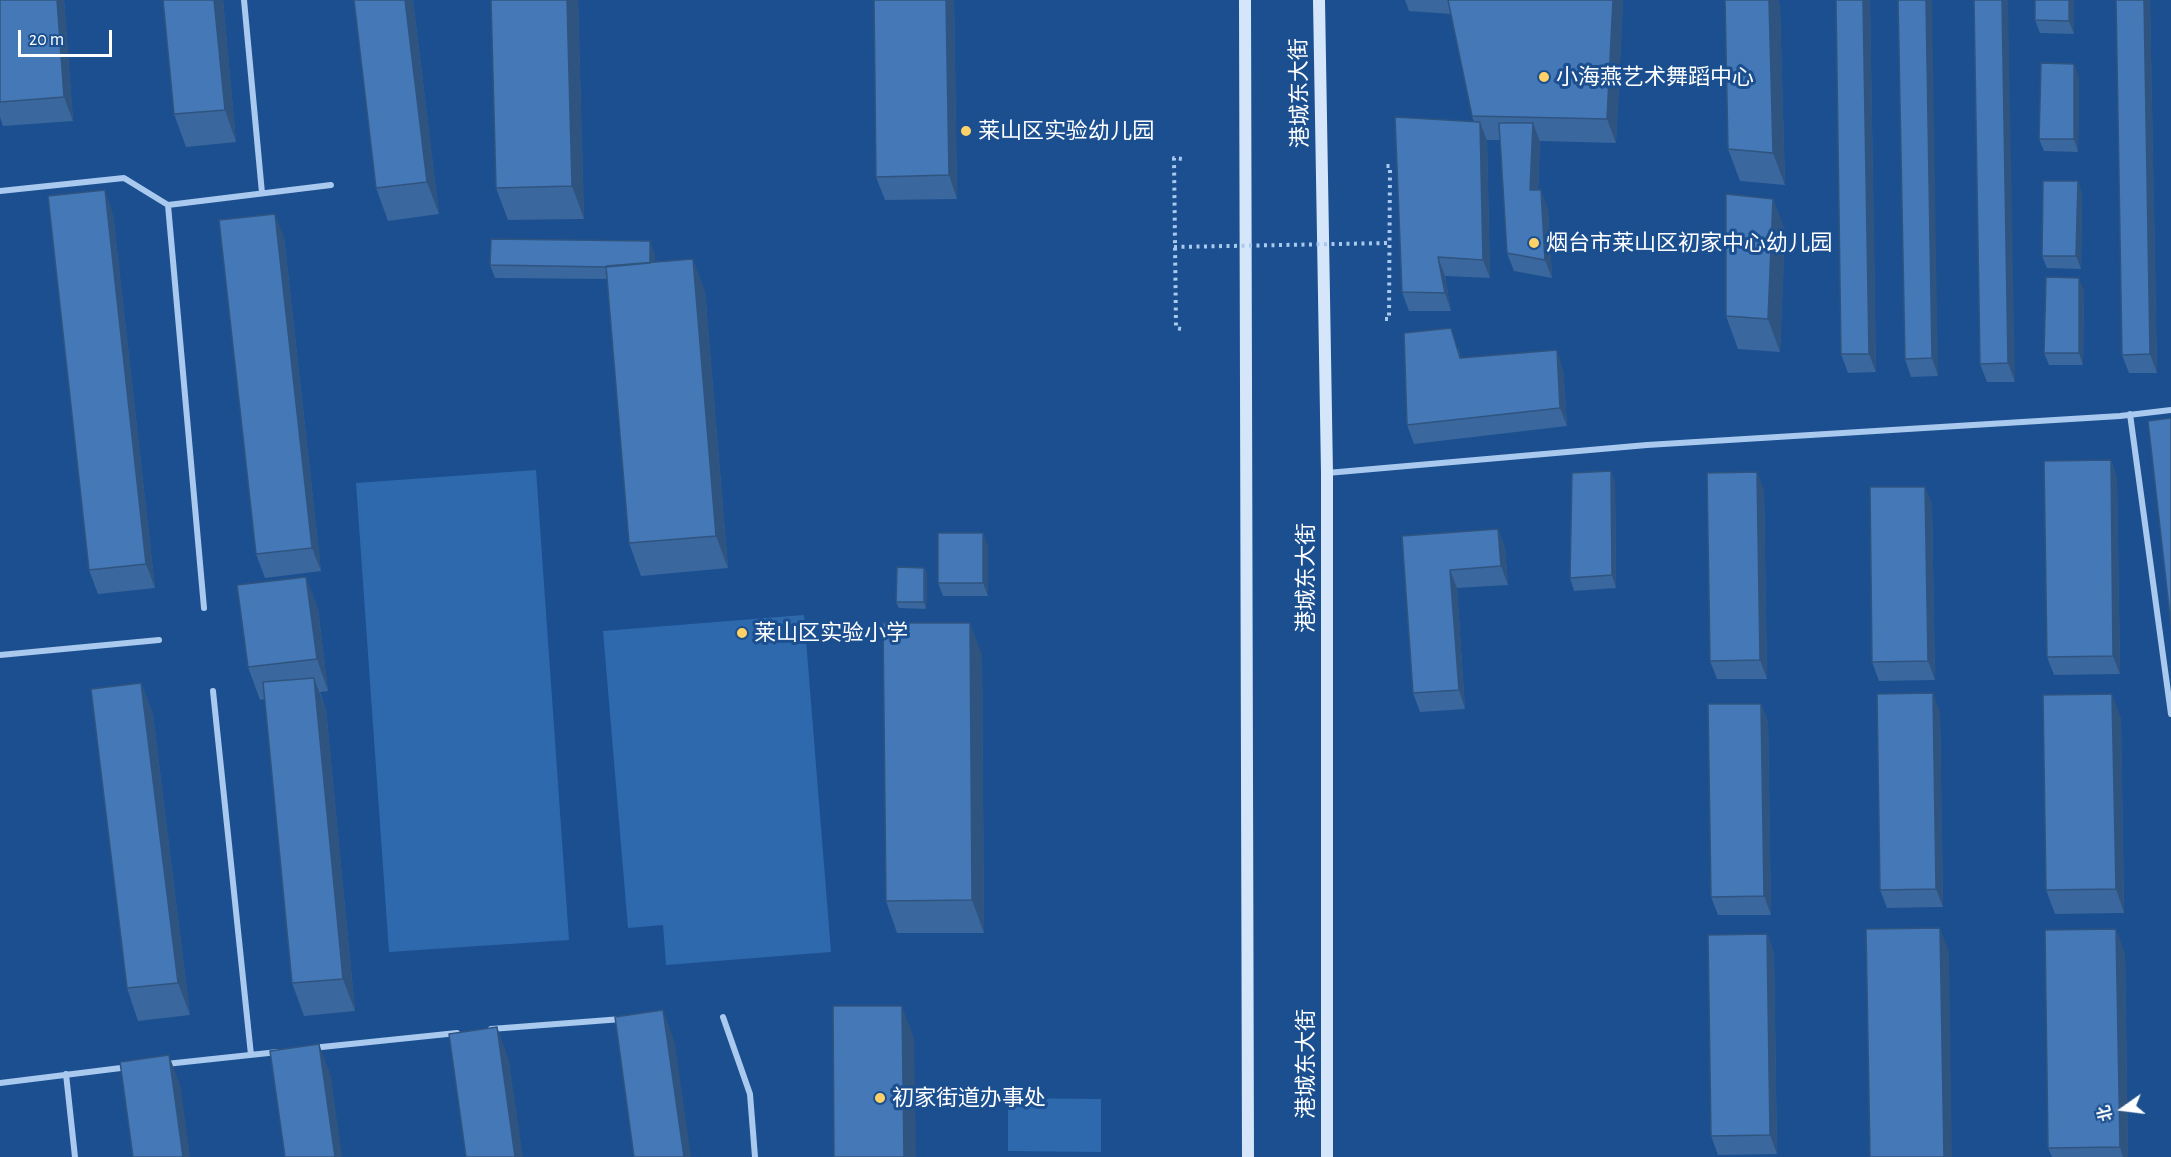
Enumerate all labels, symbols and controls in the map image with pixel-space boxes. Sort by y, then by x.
scale bar [21,18,116,56]
text: 20 m [29,31,64,49]
street label: 港城东大街 [1286,38,1314,148]
place label: 小海燕艺术舞蹈中心 [1556,64,1754,90]
marker: 小海燕艺术舞蹈中心 [1537,70,1551,84]
place label: 莱山区实验幼儿园 [978,118,1154,144]
marker: 莱山区实验幼儿园 [959,124,973,138]
place label: 烟台市莱山区初家中心幼儿园 [1546,230,1832,256]
marker: 烟台市莱山区初家中心幼儿园 [1527,236,1541,250]
street label: 港城东大街 [1293,523,1319,633]
place label: 莱山区实验小学 [754,620,908,646]
marker: 莱山区实验小学 [735,626,749,640]
street label: 港城东大街 [1293,1009,1319,1119]
north arrow [2093,1079,2153,1139]
place label: 初家街道办事处 [892,1085,1046,1111]
marker: 初家街道办事处 [873,1091,887,1105]
text: 北 [2096,1104,2115,1123]

